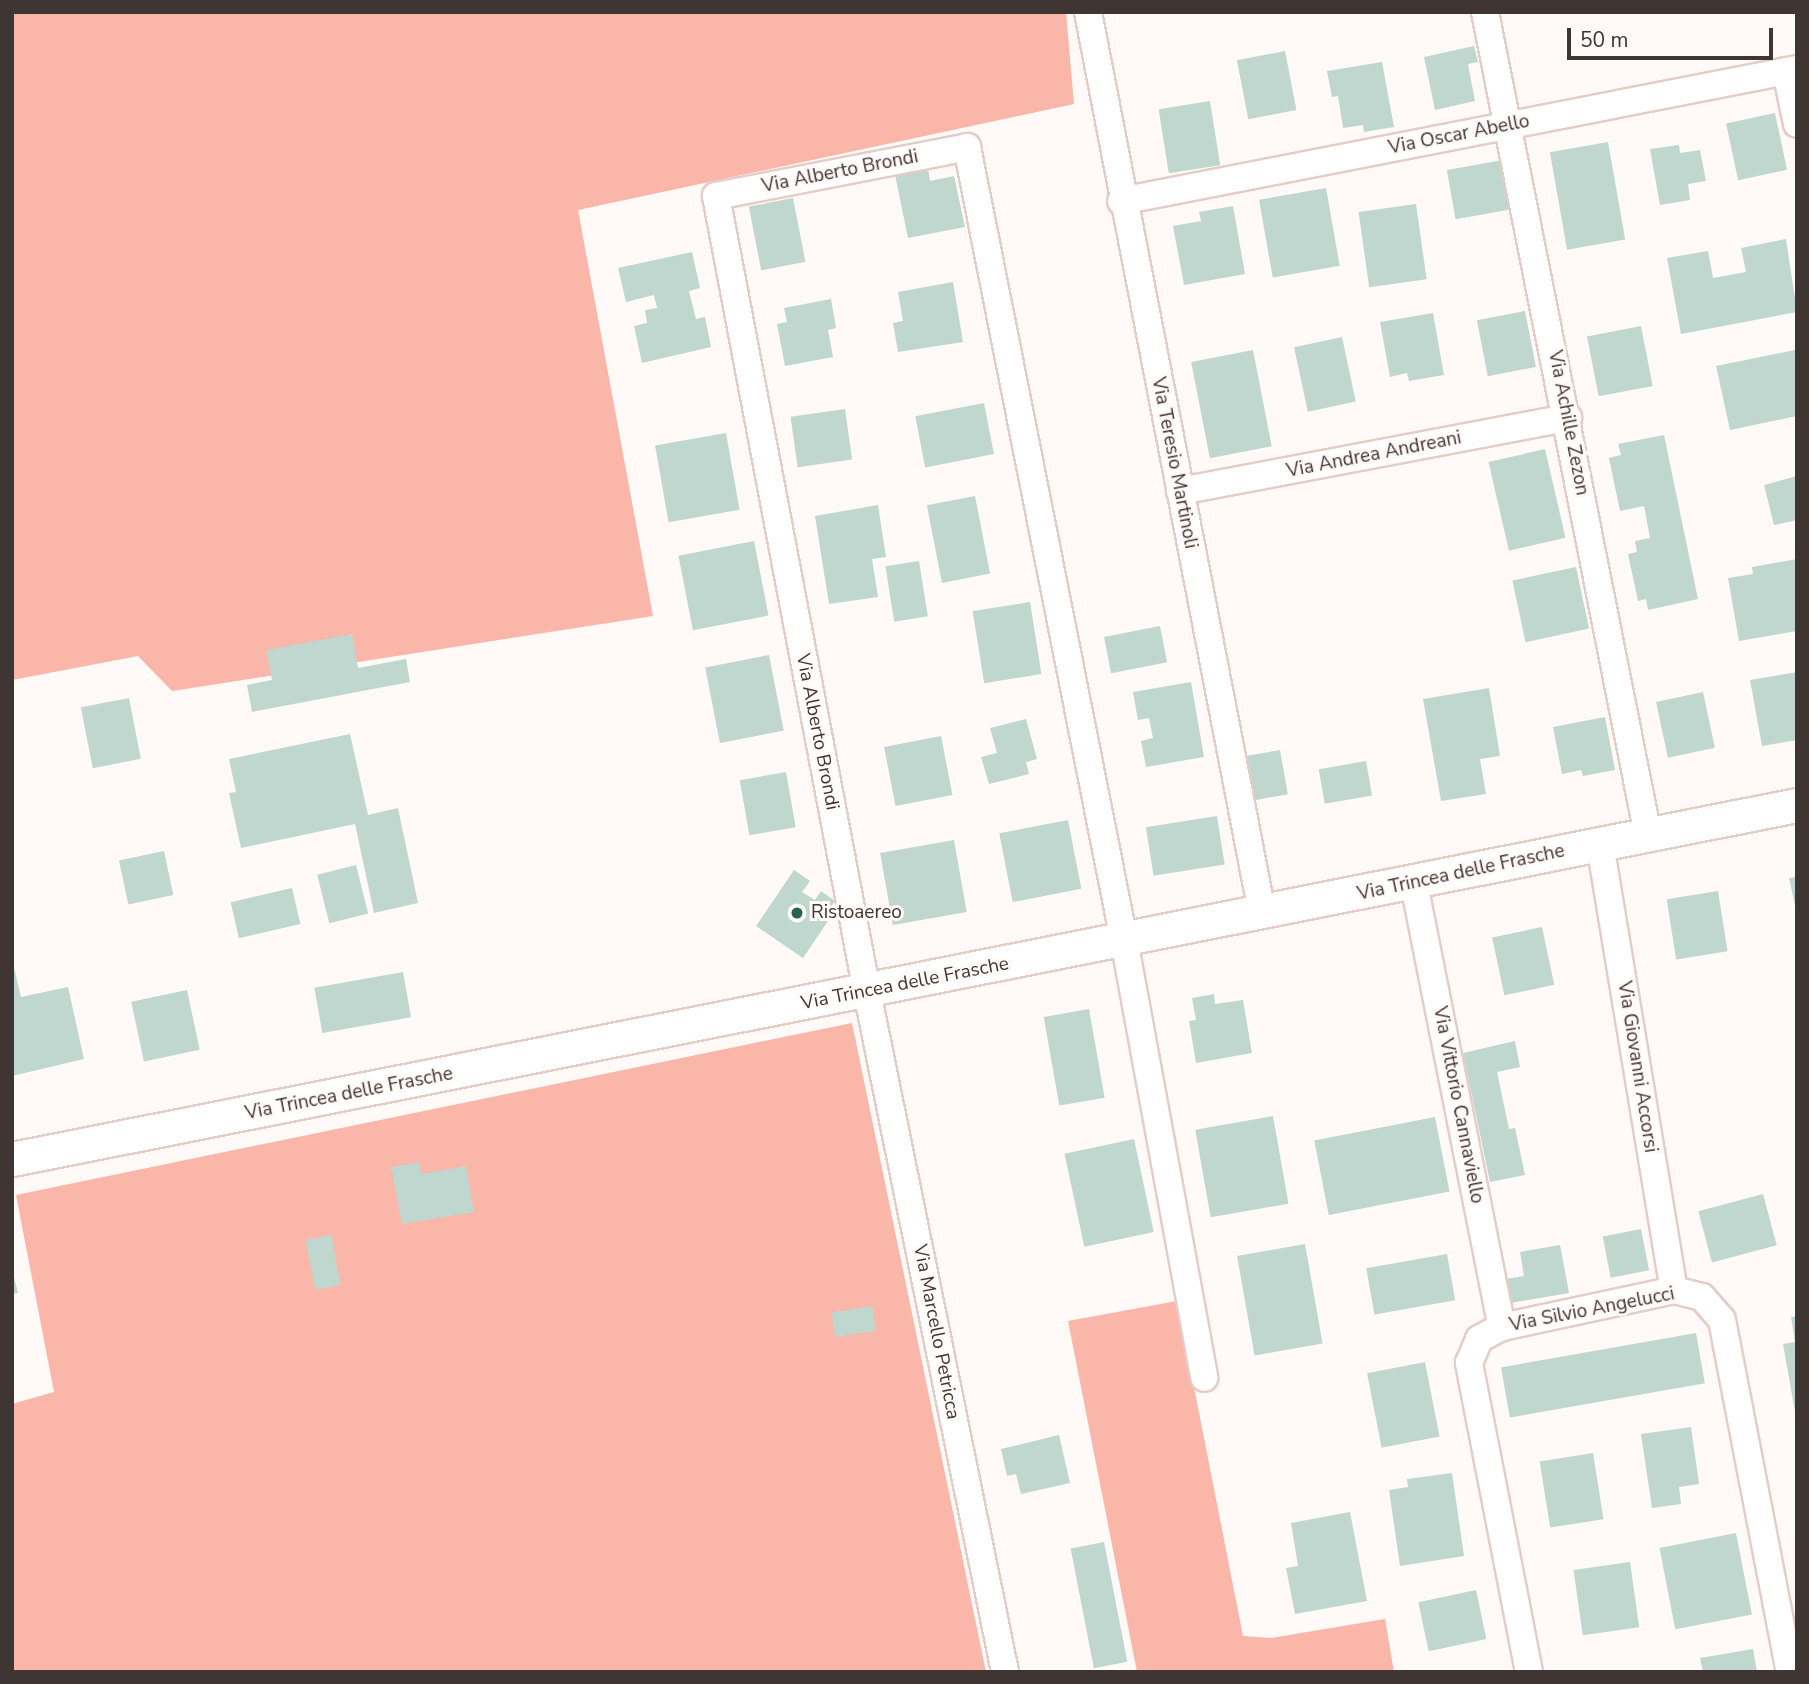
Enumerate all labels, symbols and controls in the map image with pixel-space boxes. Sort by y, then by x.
scale bar [1571,14,1778,58]
text: 50 m [1580,26,1629,54]
street label: Via Oscar Abello [1386,110,1532,160]
street label: Via Alberto Brondi [760,146,920,198]
street label: Via Achille Zezon [1543,349,1593,497]
street label: Via Teresio Martinoli [1146,375,1202,551]
street label: Via Andrea Andreani [1285,427,1463,483]
street label: Via Alberto Brondi [791,652,843,812]
street label: Via Trincea delle Frasche [1355,840,1567,906]
place label: Ristoaereo [811,902,902,924]
marker: Ristoaereo [789,905,805,921]
street label: Via Trincea delle Frasche [799,953,1011,1015]
street label: Via Giovanni Accorsi [1612,980,1662,1154]
street label: Via Vittorio Cannaviello [1428,1005,1488,1205]
street label: Via Trincea delle Frasche [243,1063,455,1125]
street label: Via Marcello Petricca [908,1243,964,1421]
street label: Via Silvio Angelucci [1508,1283,1676,1337]

